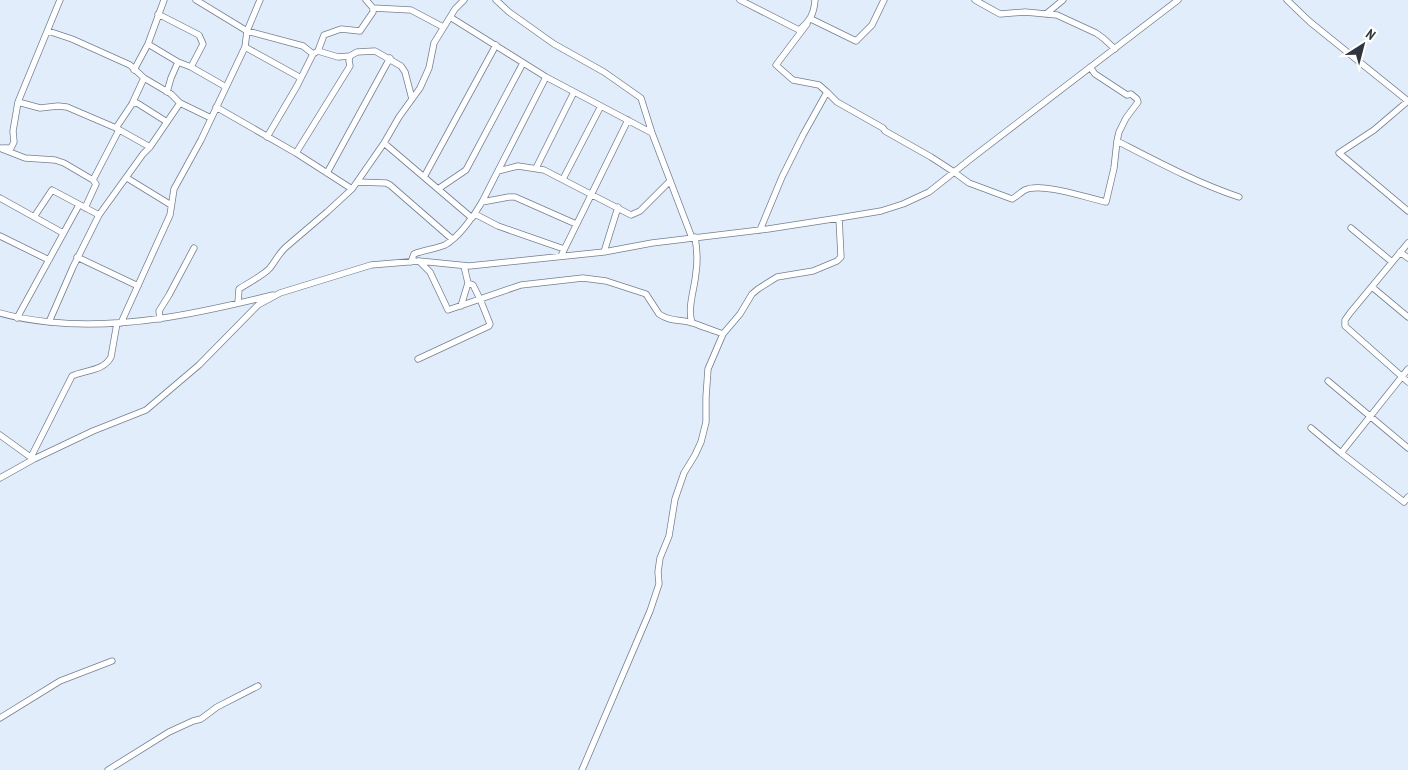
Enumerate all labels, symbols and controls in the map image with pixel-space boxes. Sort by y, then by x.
north arrow [1338,20,1388,70]
text: N [1362,25,1379,44]

